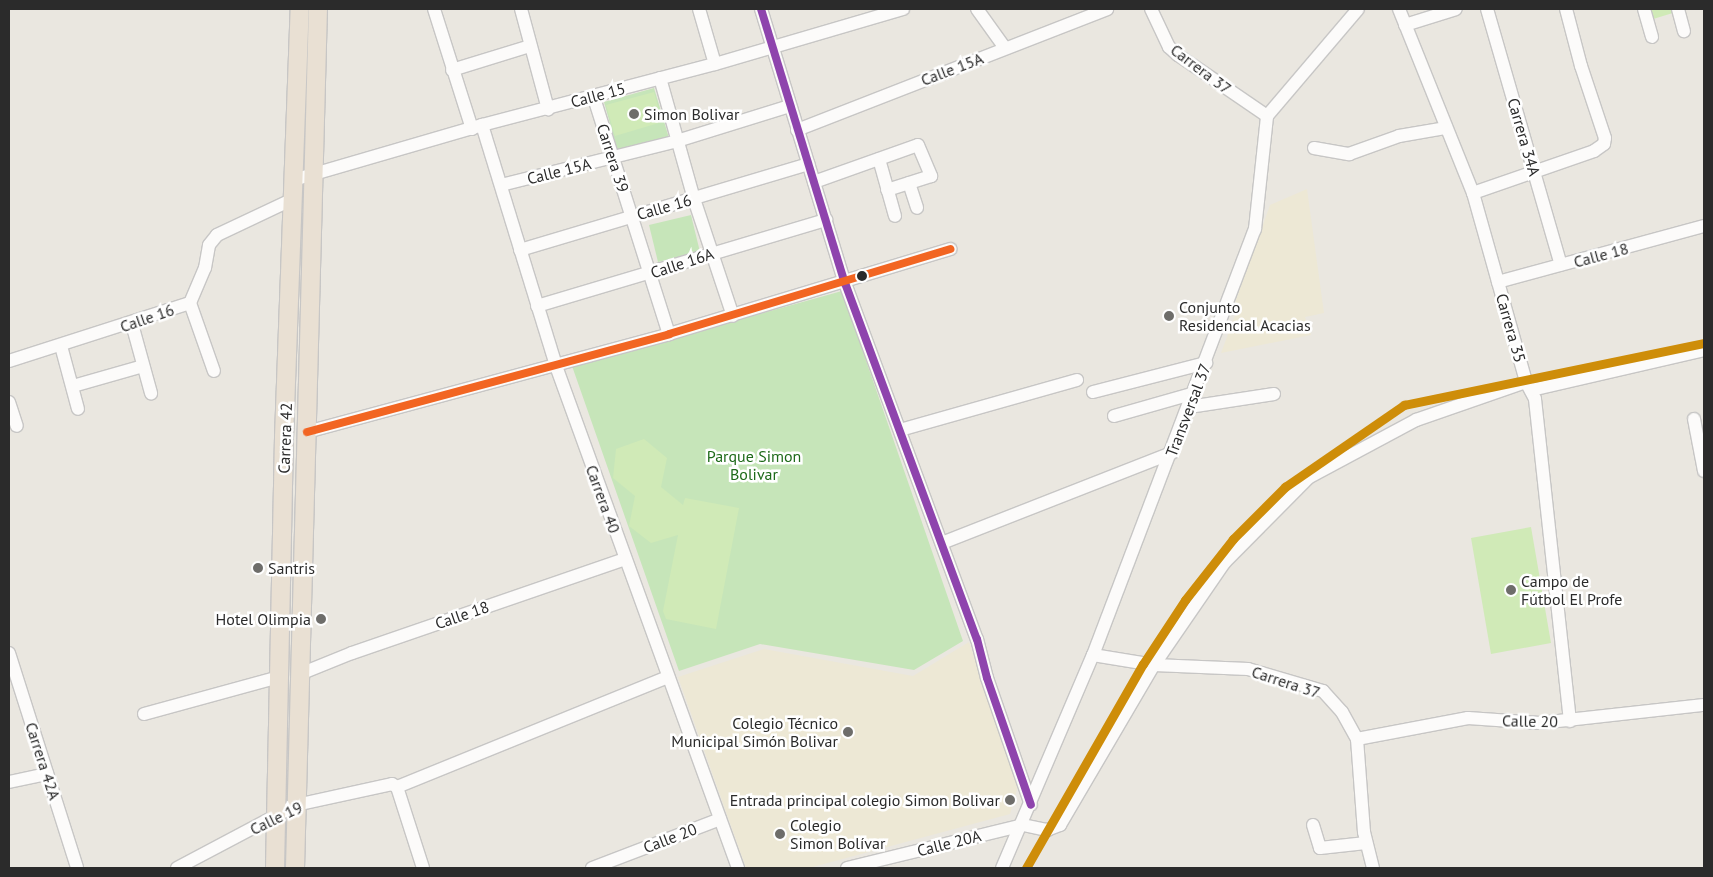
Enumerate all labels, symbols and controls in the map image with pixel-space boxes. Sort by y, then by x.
street label: Carrera 37 [1167,40,1235,98]
street label: Calle 15A [918,48,986,90]
street label: Calle 15 [568,78,628,112]
street label: Carrera 34A [1504,96,1544,178]
place label: Simon Bolivar [644,104,739,124]
marker: Simon Bolivar [628,108,640,120]
street label: Carrera 39 [593,121,633,195]
street label: Calle 15A [525,154,593,188]
street label: Calle 16 [634,190,694,224]
street label: Calle 18 [1571,238,1631,272]
street label: Calle 16A [648,244,716,282]
unlabelled marker [857,271,867,281]
street label: Carrera 35 [1492,291,1530,365]
place label: Conjunto Residencial Acacias [1179,297,1311,335]
street label: Calle 16 [117,300,177,336]
marker: Conjunto Residencial Acacias [1163,310,1175,322]
street label: Transversal 37 [1161,361,1215,459]
street label: Carrera 42 [274,402,296,474]
park label: Parque Simon Bolivar [707,446,801,484]
street label: Carrera 40 [582,462,624,536]
place label: Santris [268,558,315,578]
marker: Santris [252,562,264,574]
place label: Campo de Fútbol El Profe [1521,571,1622,609]
marker: Campo de Fútbol El Profe [1505,584,1517,596]
street label: Calle 18 [432,597,492,633]
place label: Hotel Olimpia [216,609,311,629]
marker: Hotel Olimpia [315,613,327,625]
street label: Carrera 37 [1249,662,1323,702]
street label: Calle 20 [1502,711,1558,731]
place label: Colegio Técnico Municipal Simón Bolivar [671,713,838,751]
street label: Carrera 42A [21,720,65,802]
marker: Colegio Técnico Municipal Simón Bolivar [842,726,854,738]
place label: Entrada principal colegio Simon Bolivar [730,790,1000,810]
marker: Entrada principal colegio Simon Bolivar [1004,794,1016,806]
street label: Calle 19 [247,797,305,839]
place label: Colegio Simon Bolívar [790,815,885,853]
street label: Calle 20 [640,819,700,857]
street label: Calle 20A [915,826,983,860]
marker: Colegio Simon Bolívar [774,828,786,840]

